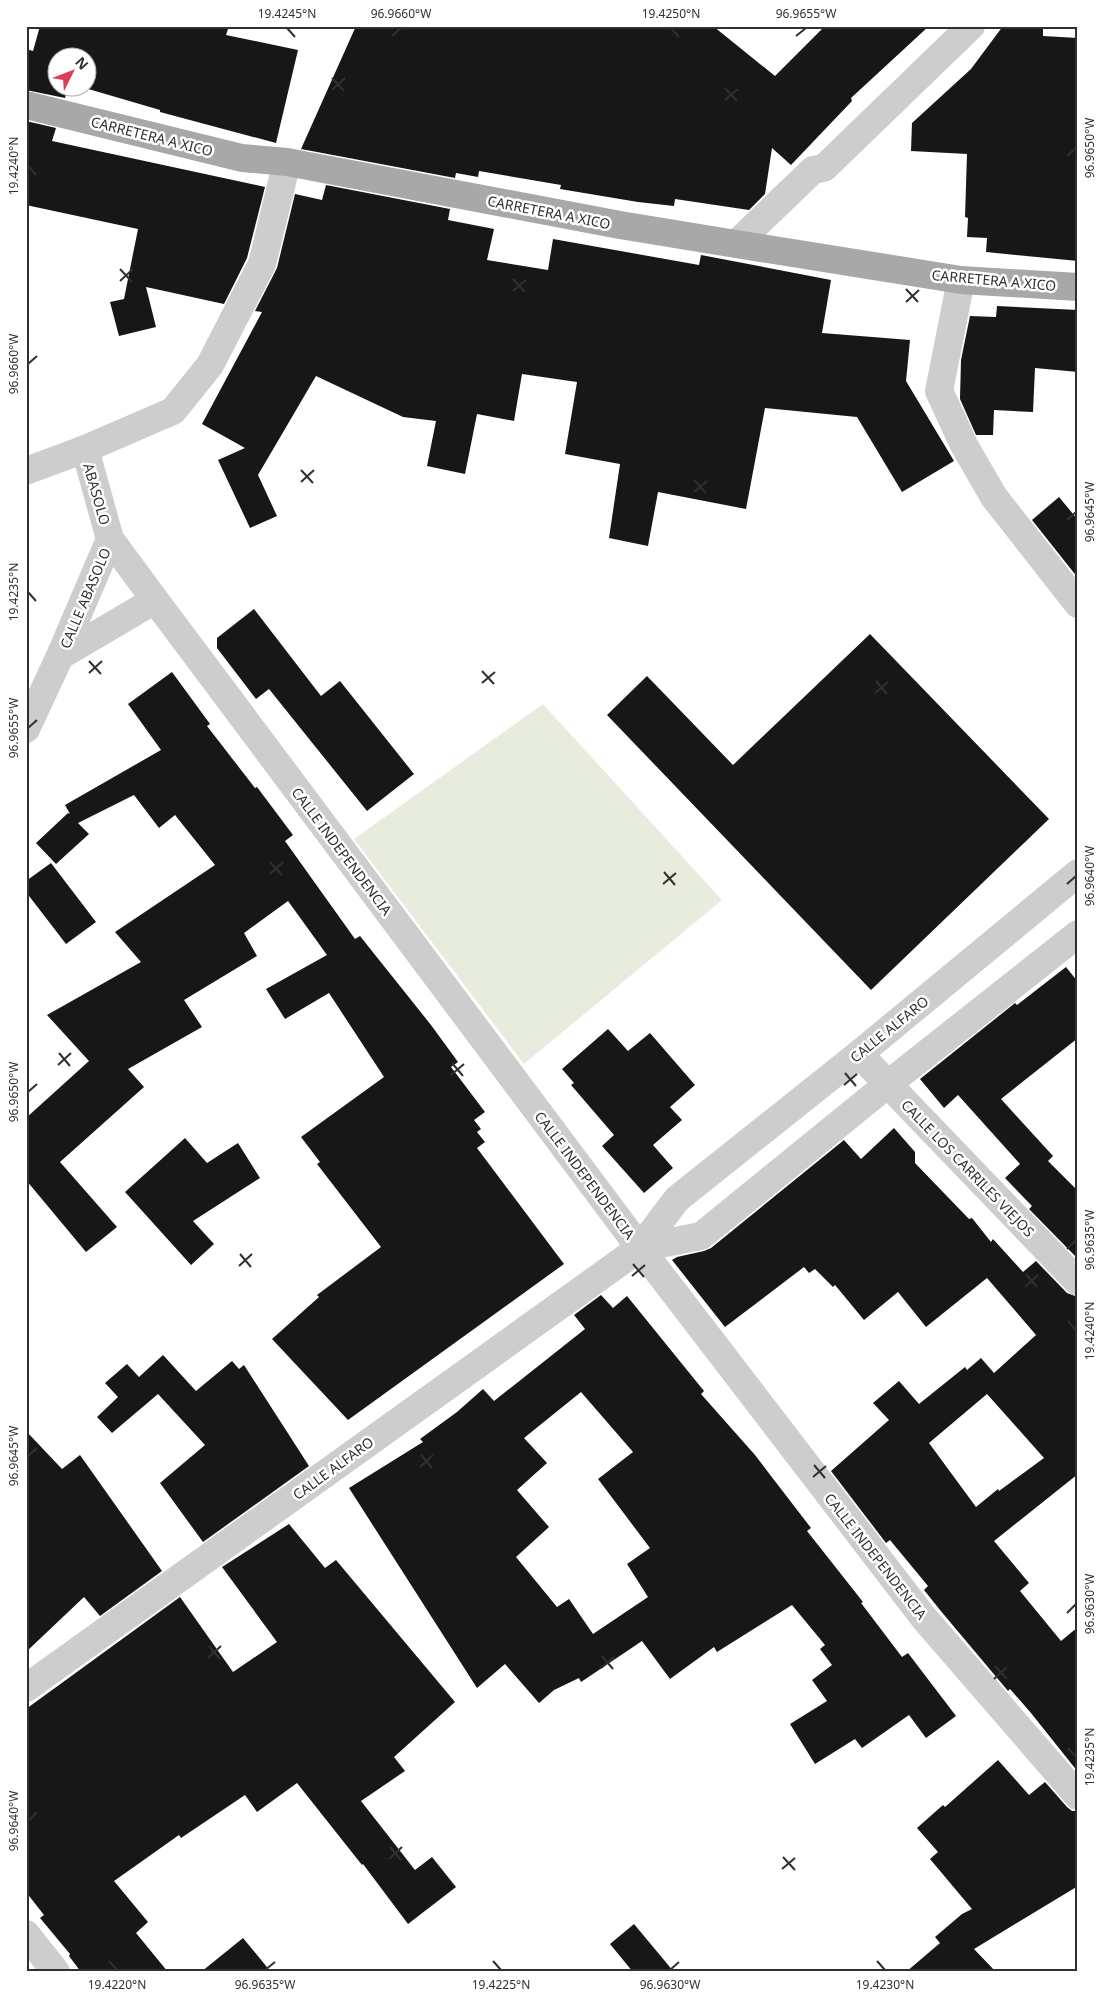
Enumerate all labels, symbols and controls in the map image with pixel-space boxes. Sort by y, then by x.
text: 19.4245°N [258,5,316,22]
text: 96.9660°W [371,5,431,22]
text: 19.4250°N [642,5,700,22]
text: 96.9655°W [776,5,836,22]
north arrow [48,48,98,98]
text: N [71,52,93,74]
street label: CARRETERA A XICO [89,112,215,160]
text: 96.9650°W [1081,118,1098,178]
text: 19.4240°N [5,137,22,195]
street label: CARRETERA A XICO [486,191,612,233]
street label: CARRETERA A XICO [931,265,1057,295]
text: 96.9660°W [5,334,22,394]
street label: ABASOLO [79,461,115,527]
text: 96.9645°W [1081,482,1098,542]
street label: CALLE ABASOLO [55,545,115,651]
text: 19.4235°N [5,563,22,621]
text: 96.9655°W [5,698,22,758]
street label: CALLE INDEPENDENCIA [288,783,396,919]
text: 96.9640°W [1081,846,1098,906]
street label: CALLE ALFARO [846,991,932,1067]
text: 96.9650°W [5,1062,22,1122]
street label: CALLE LOS CARRILES VIEJOS [897,1095,1039,1241]
street label: CALLE INDEPENDENCIA [531,1107,639,1243]
text: 96.9635°W [1081,1210,1098,1270]
text: 19.4240°N [1081,1302,1098,1360]
text: 96.9645°W [5,1426,22,1486]
street label: CALLE ALFARO [289,1432,377,1504]
street label: CALLE INDEPENDENCIA [821,1489,931,1623]
text: 96.9630°W [1081,1574,1098,1634]
text: 19.4235°N [1081,1728,1098,1786]
text: 96.9640°W [5,1791,22,1851]
text: 19.4220°N [88,1976,146,1993]
text: 96.9635°W [235,1976,295,1993]
text: 19.4225°N [472,1976,530,1993]
text: 96.9630°W [640,1976,700,1993]
text: 19.4230°N [856,1976,914,1993]

